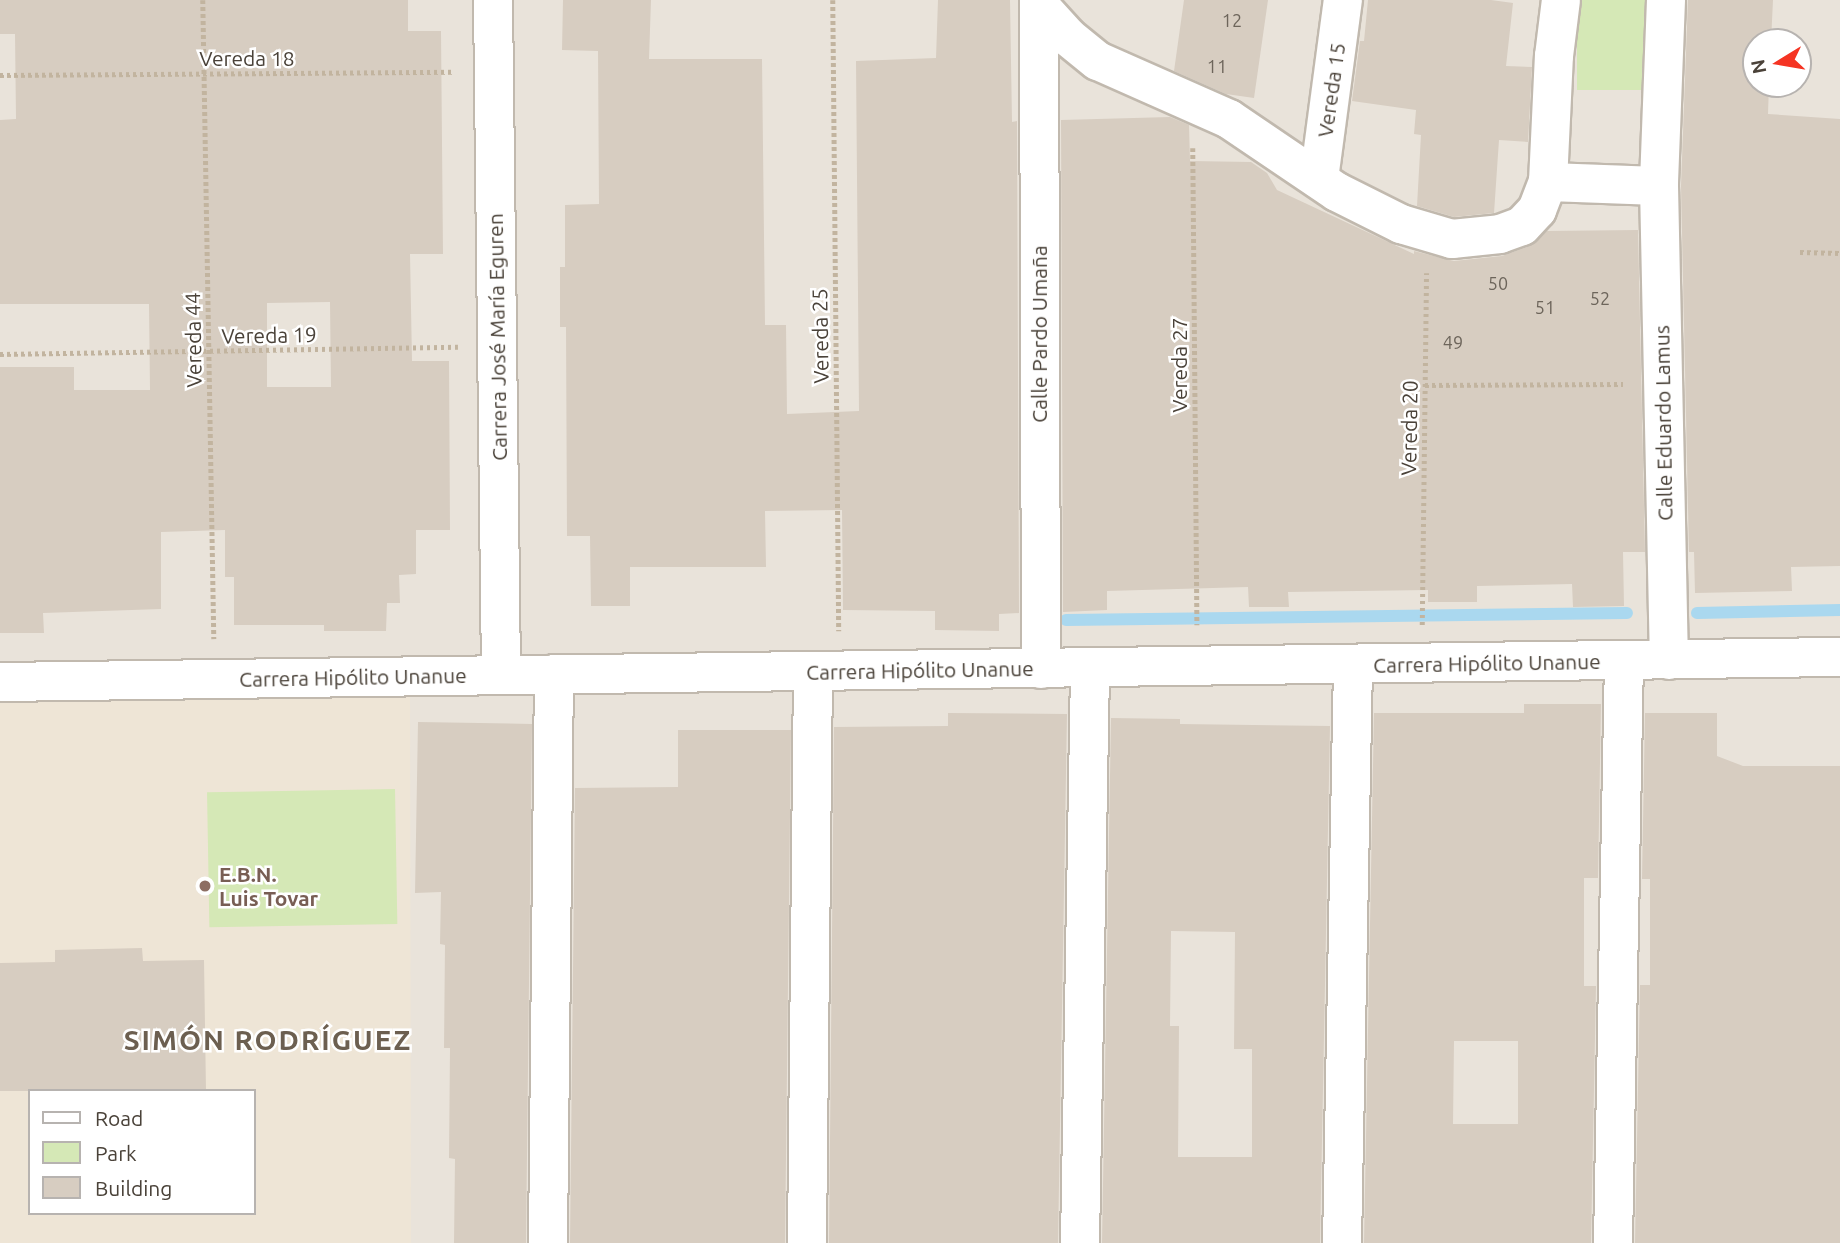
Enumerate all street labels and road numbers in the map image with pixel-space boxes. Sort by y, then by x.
street label: Vereda 15 [1312,41,1350,139]
street label: Vereda 18 [199,45,295,71]
street label: Carrera José María Eguren [482,213,512,461]
street label: Calle Pardo Umaña [1026,245,1052,423]
street label: Vereda 25 [807,288,833,384]
street label: Vereda 44 [180,292,206,388]
street label: Vereda 27 [1166,317,1192,413]
street label: Vereda 19 [221,322,317,348]
street label: Calle Eduardo Lamus [1649,325,1677,521]
street label: Vereda 20 [1396,380,1422,476]
street label: Carrera Hipólito Unanue [1373,648,1601,678]
street label: Carrera Hipólito Unanue [806,655,1034,685]
street label: Carrera Hipólito Unanue [239,662,467,692]

